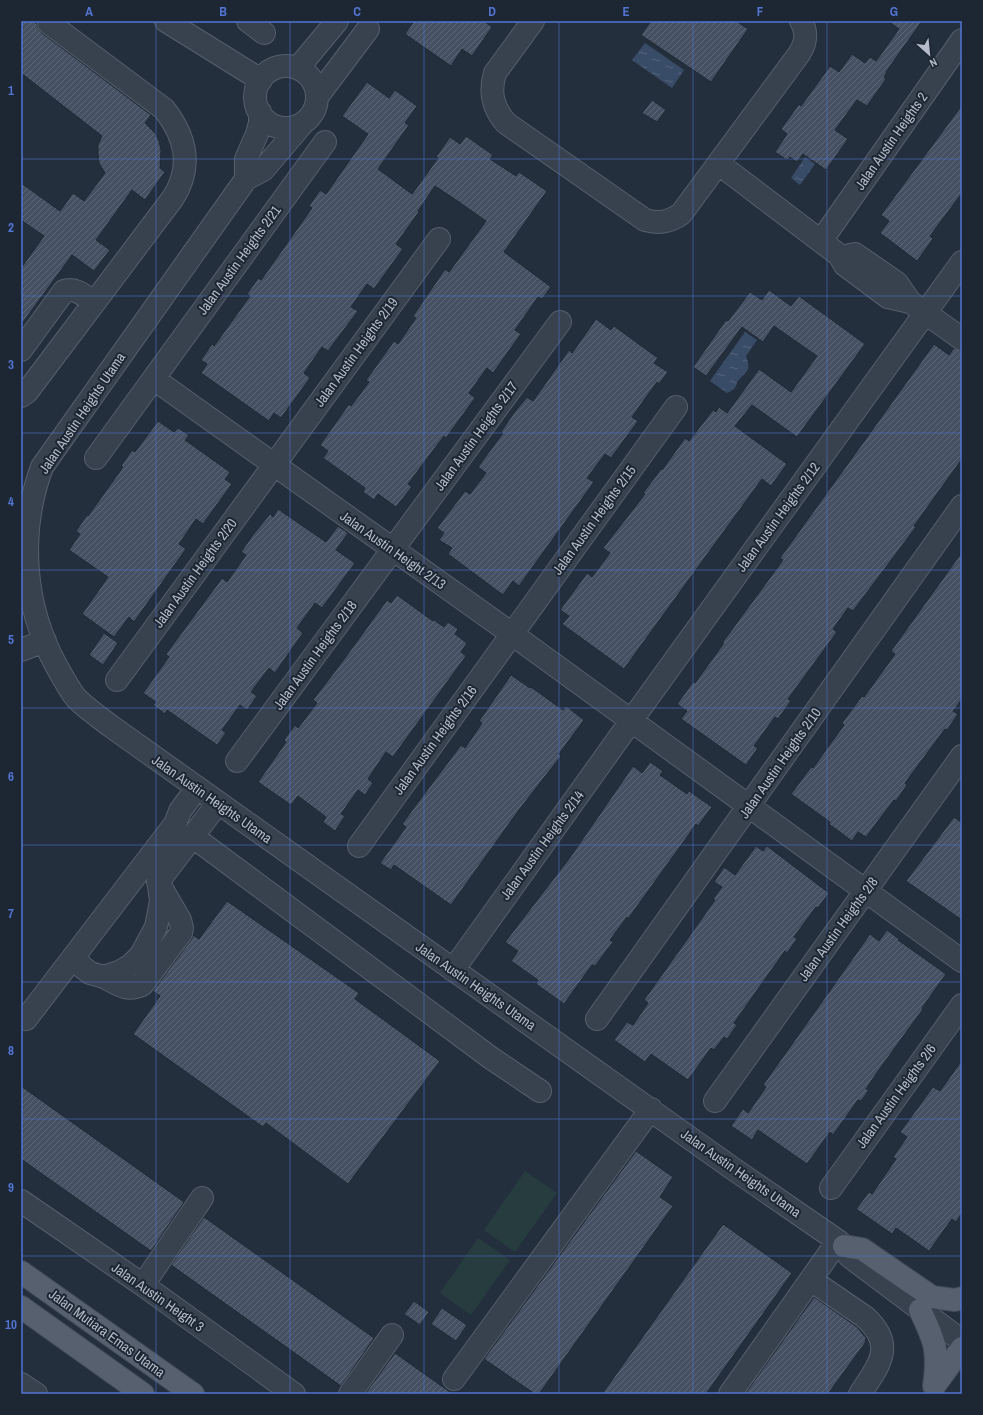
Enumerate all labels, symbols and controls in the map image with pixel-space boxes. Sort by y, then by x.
text: A [85,3,93,20]
text: B [219,3,227,20]
text: C [353,3,361,20]
text: D [488,3,496,20]
text: E [622,3,630,20]
text: F [757,3,764,20]
text: G [890,3,898,20]
north arrow [909,34,949,74]
text: N [927,55,940,71]
text: 1 [8,82,14,99]
street label: Jalan Austin Heights 2 [851,89,931,193]
street label: Jalan Austin Heights 2/21 [193,201,285,318]
text: 2 [8,219,14,236]
street label: Jalan Austin Heights 2/19 [310,294,402,410]
street label: Jalan Austin Heights Utama [35,348,130,477]
text: 3 [8,356,14,373]
street label: Jalan Austin Heights 2/17 [430,378,522,494]
street label: Jalan Austin Heights 2/12 [732,459,824,575]
street label: Jalan Austin Heights 2/15 [548,462,640,578]
text: 4 [8,493,14,510]
street label: Jalan Austin Height 2/13 [337,507,449,593]
street label: Jalan Austin Heights 2/20 [149,515,241,631]
street label: Jalan Austin Heights 2/18 [269,597,361,713]
text: 5 [8,631,14,648]
street label: Jalan Austin Heights 2/16 [389,682,481,798]
street label: Jalan Austin Heights 2/10 [735,704,825,822]
street label: Jalan Austin Heights Utama [149,751,276,848]
text: 6 [8,768,14,785]
street label: Jalan Austin Heights 2/14 [496,786,588,903]
street label: Jalan Austin Heights 2/8 [794,873,882,985]
text: 7 [8,905,14,922]
street label: Jalan Austin Heights Utama [413,938,540,1035]
street label: Jalan Austin Heights 2/6 [852,1040,940,1152]
text: 8 [8,1042,14,1059]
street label: Jalan Austin Heights Utama [678,1125,805,1222]
text: 9 [8,1179,14,1196]
street label: Jalan Austin Height 3 [108,1258,208,1336]
street label: Jalan Mutiara Emas Utama [45,1285,169,1382]
text: 10 [5,1316,17,1333]

